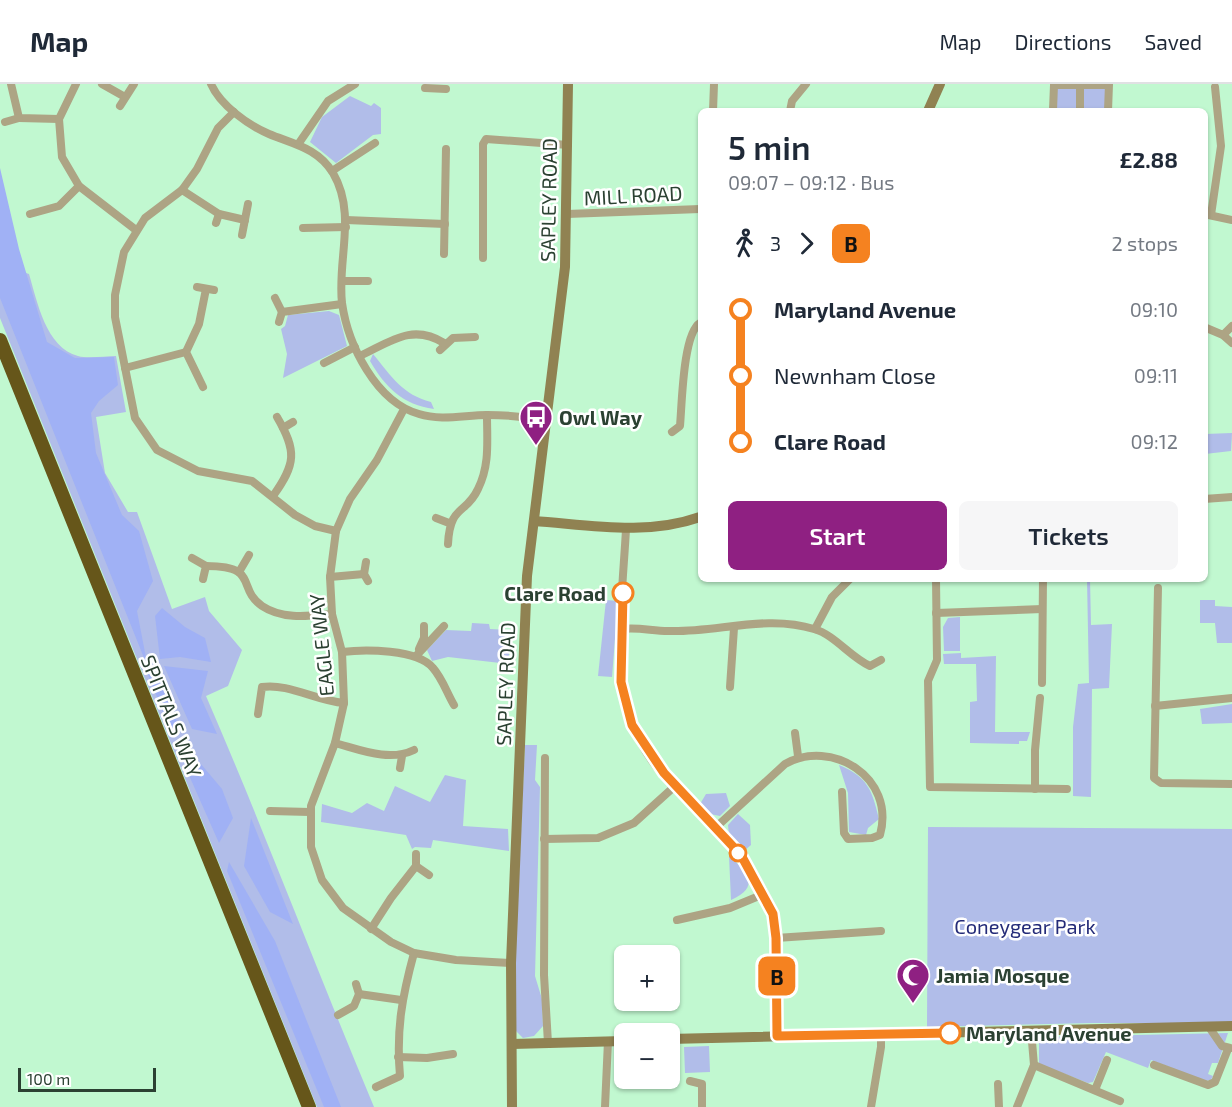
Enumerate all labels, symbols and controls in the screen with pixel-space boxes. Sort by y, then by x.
text: Map [30,24,88,58]
text: Map [939,29,982,54]
text: Directions [1015,29,1111,54]
text: Saved [1144,29,1202,54]
text: 5 min [728,127,811,167]
street label: SAPLEY ROAD [535,138,561,262]
text: £2.88 [1120,146,1178,172]
text: 09:07 – 09:12 · Bus [728,170,894,194]
street label: MILL ROAD [583,180,683,210]
icon: walk [728,227,761,260]
icon: forward [790,227,823,260]
text: 3 [770,231,781,255]
text: B [844,231,858,256]
text: 2 stops [1111,231,1178,255]
text: Maryland Avenue [774,296,956,322]
text: 09:10 [1130,297,1178,321]
text: Newnham Close [774,362,936,388]
text: 09:11 [1134,363,1178,387]
bus stop icon: Owl Way [518,399,554,446]
place label: Owl Way [559,405,643,430]
text: Clare Road [774,428,886,454]
text: 09:12 [1131,429,1178,453]
button: Start [728,501,947,570]
button: Tickets [959,501,1178,570]
place label: Clare Road [504,581,606,605]
marker: Clare Road [612,582,634,604]
street label: EAGLE WAY [304,592,338,698]
street label: SAPLEY ROAD [491,622,519,746]
street label: SPITTALS WAY [137,651,208,781]
unlabelled marker [729,844,747,862]
park label: Coneygear Park [954,914,1096,938]
map controls [614,945,680,1089]
button: + [614,945,680,1011]
line badge: B [758,956,796,996]
mosque icon: Jamia Mosque [895,957,931,1004]
place label: Jamia Mosque [936,963,1069,987]
text: B [770,964,784,989]
place label: Maryland Avenue [966,1021,1132,1046]
marker: Maryland Avenue [939,1022,961,1044]
button: − [614,1023,680,1089]
scale bar [18,1065,156,1092]
text: 100 m [27,1069,70,1088]

